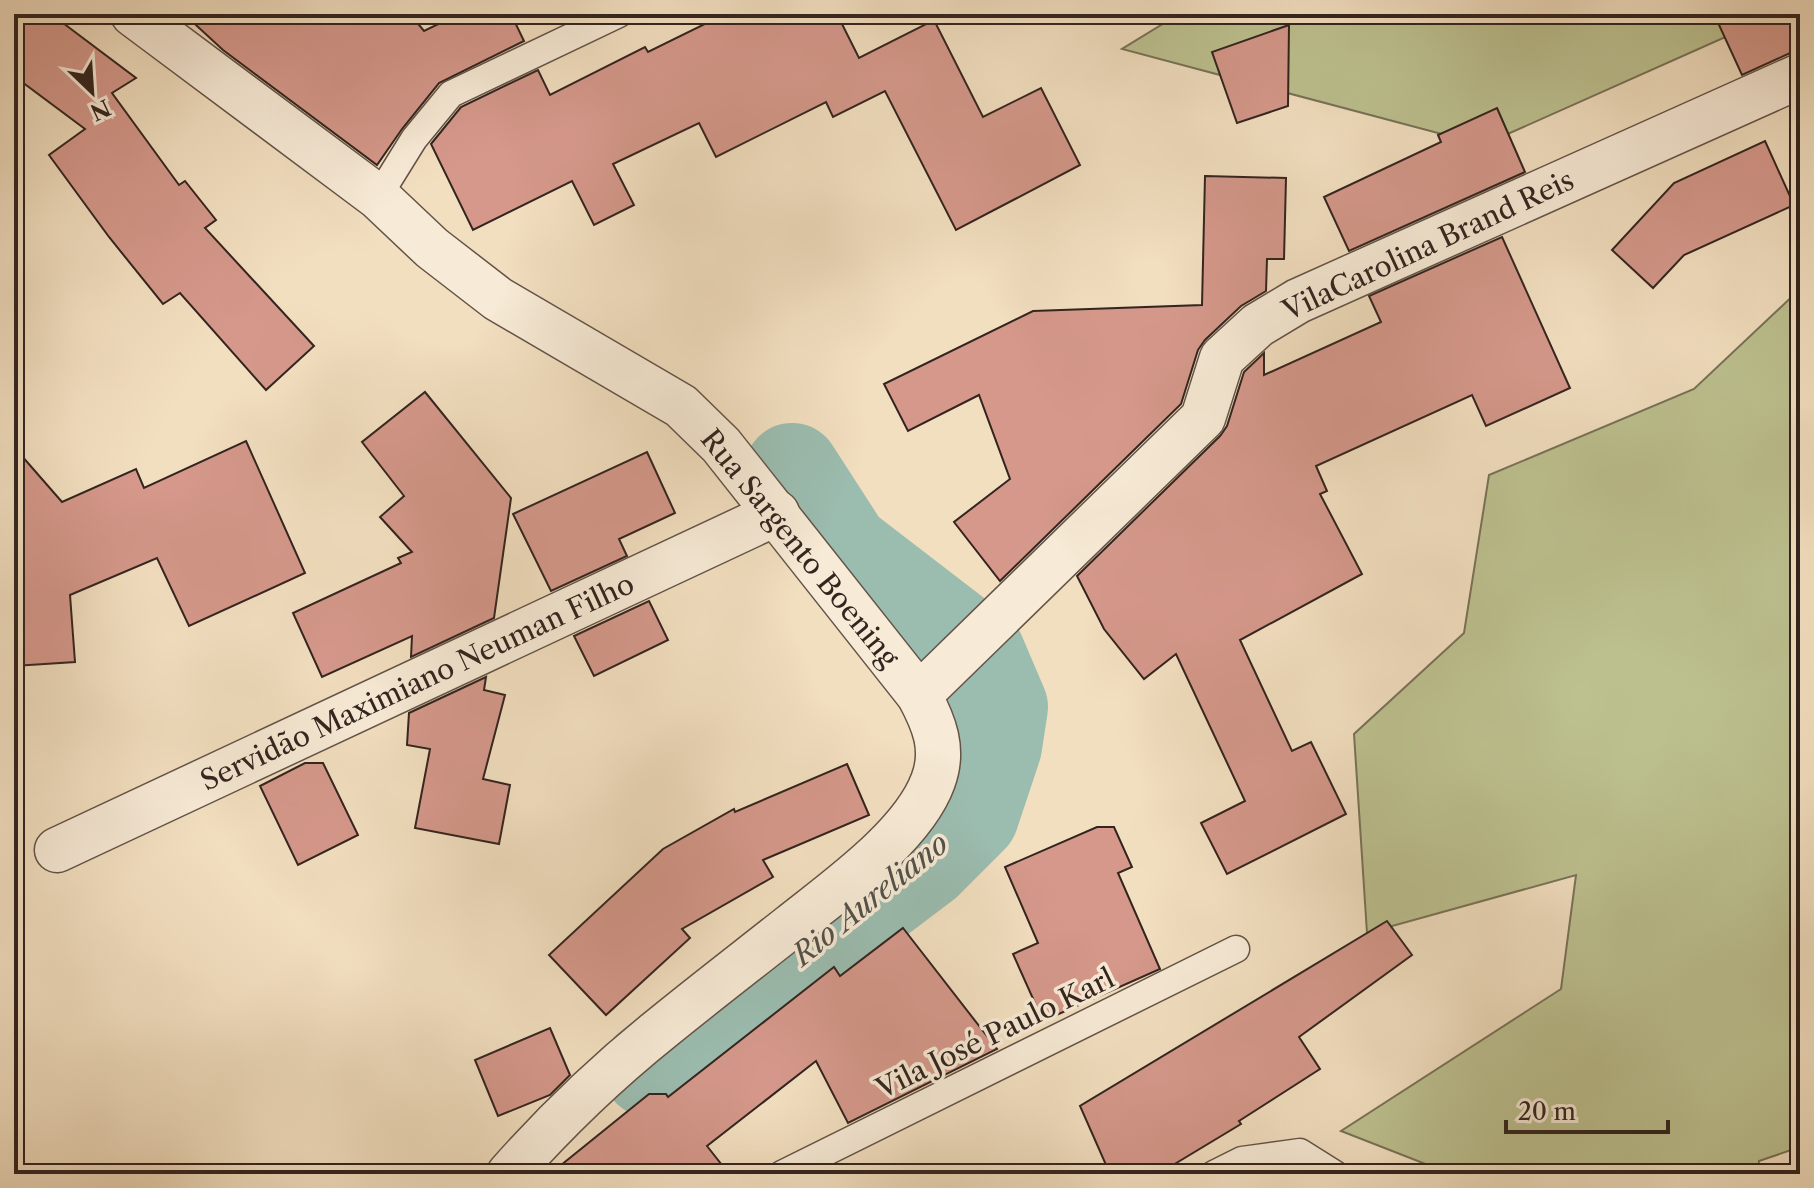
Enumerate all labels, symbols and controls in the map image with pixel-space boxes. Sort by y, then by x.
north arrow [52,52,132,132]
text: N [86,93,115,126]
street label: VilaCarolina Brand Reis [1276,163,1579,328]
street label: Rua Sargento Boening [694,422,906,674]
street label: Servidão Maximiano Neuman Filho [195,566,639,798]
water label: Rio Aureliano [783,825,956,974]
street label: Vila José Paulo Karl [869,961,1120,1106]
scale bar [1506,1084,1668,1134]
text: 20 m [1518,1097,1576,1126]

